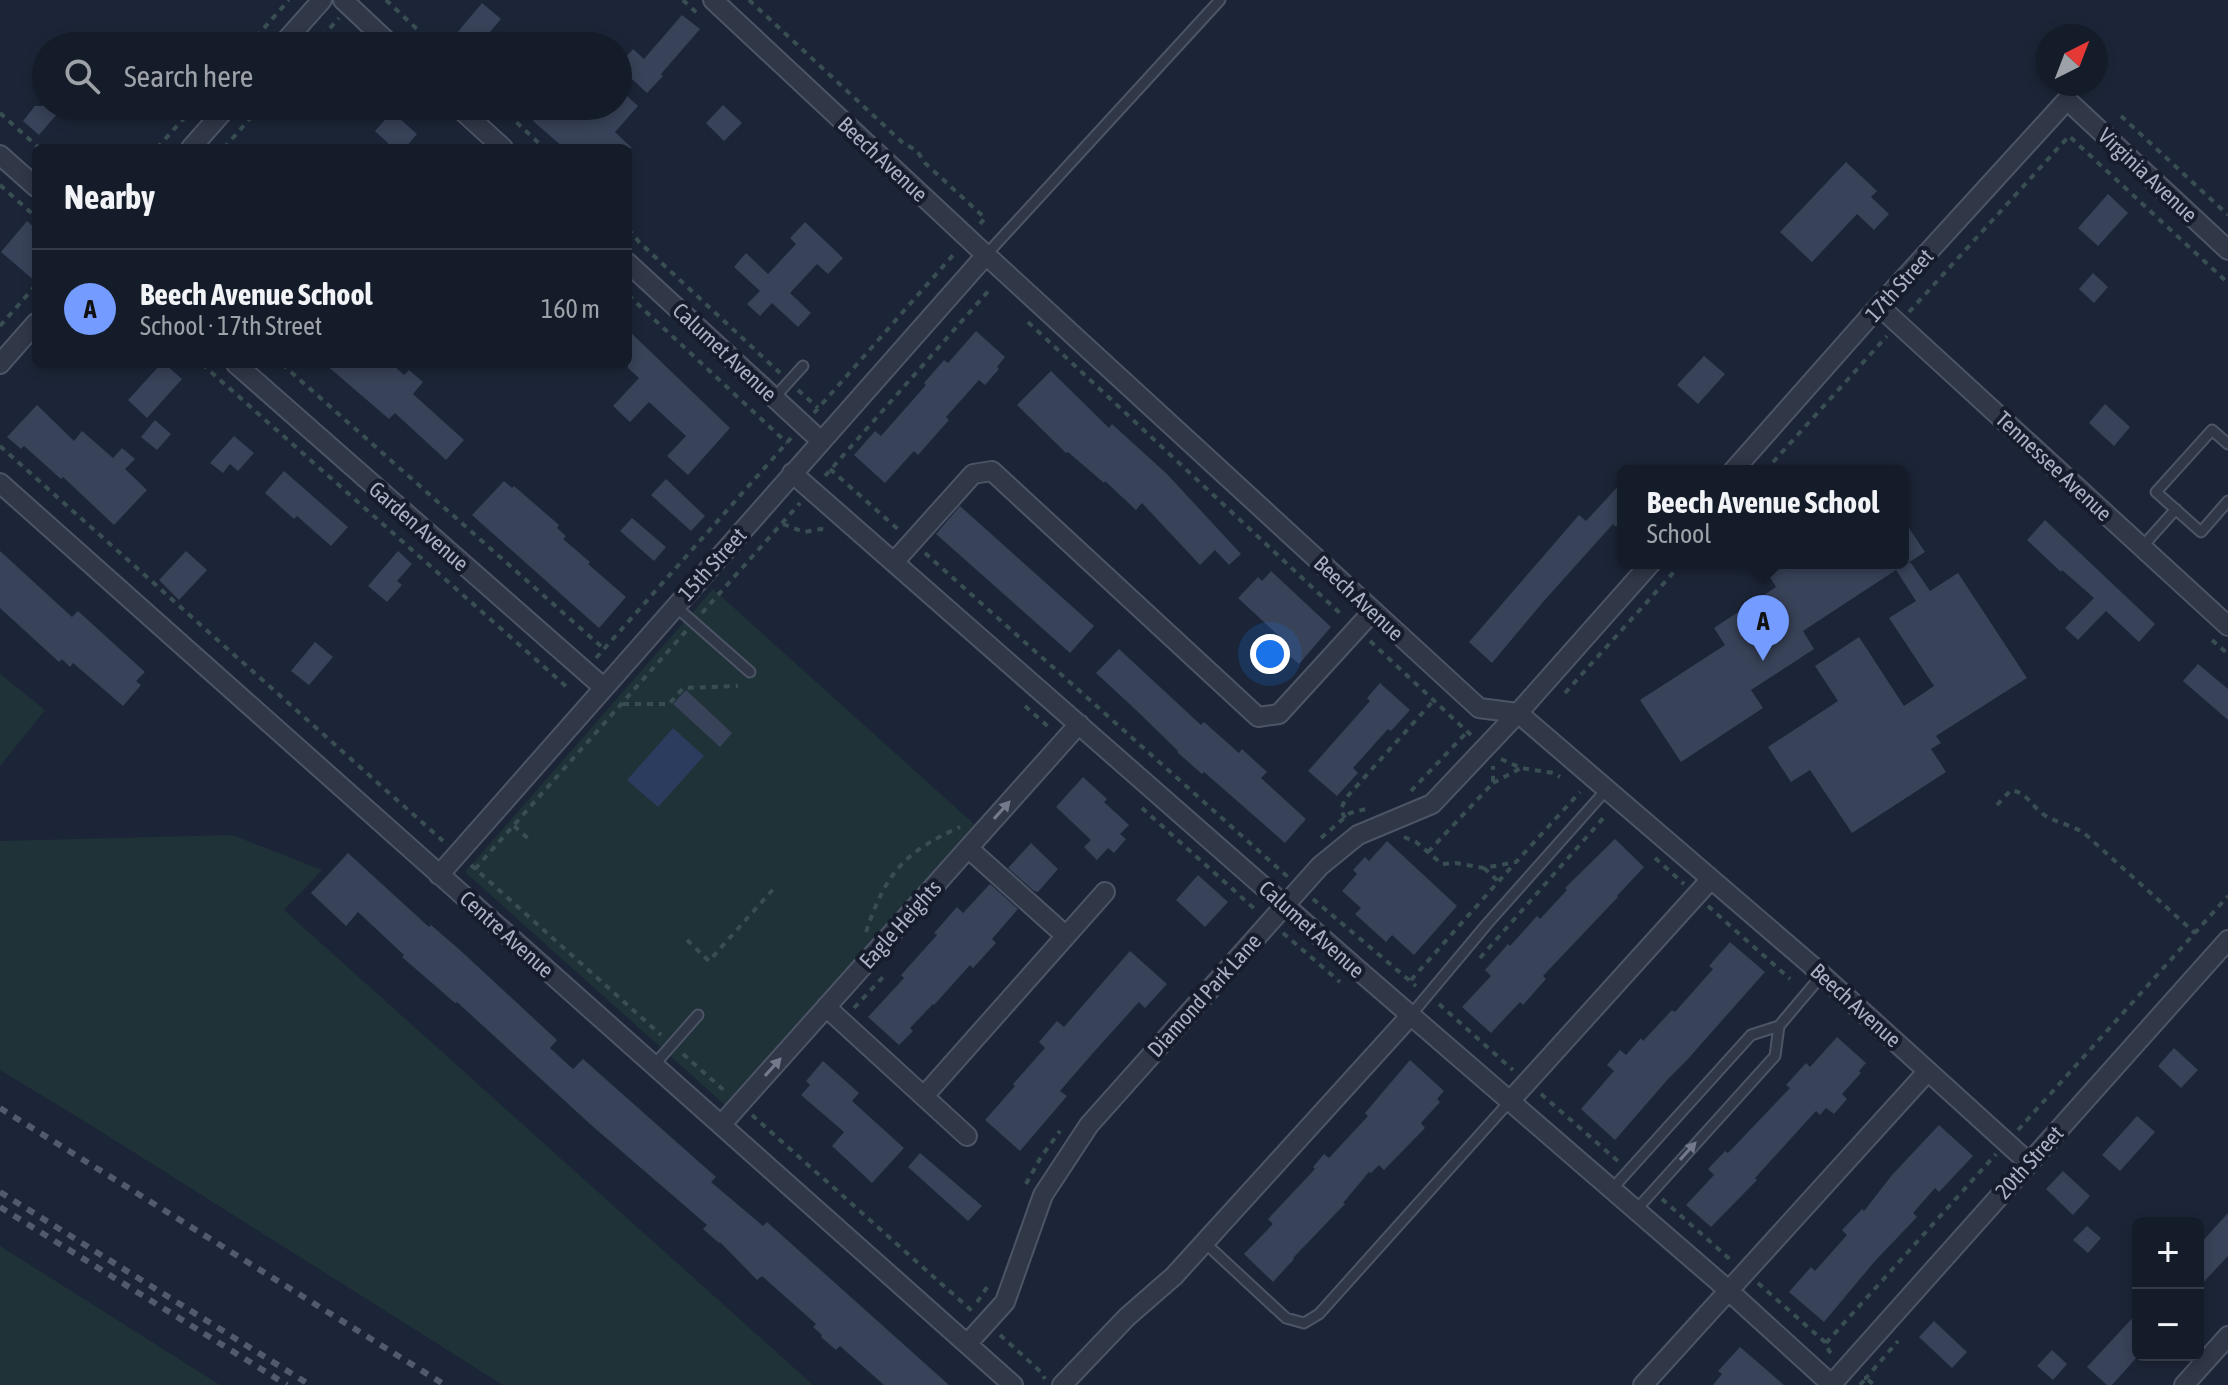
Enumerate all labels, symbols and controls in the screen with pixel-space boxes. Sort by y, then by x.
north arrow [2036,24,2108,96]
search box [32,32,632,120]
icon: search [60,54,104,98]
text: Search here [124,59,253,93]
street label: Beech Avenue [833,111,933,207]
street label: Virginia Avenue [2093,123,2203,228]
text: Nearby [64,177,155,216]
street label: 17th Street [1860,243,1938,327]
text: Beech Avenue School [140,277,372,311]
text: A [84,294,96,324]
text: 160 m [541,294,600,324]
street label: Calumet Avenue [668,297,782,407]
text: School · 17th Street [140,311,322,341]
street label: Tennessee Avenue [1991,406,2117,526]
popup [1617,465,1909,569]
street label: Garden Avenue [364,476,474,576]
text: Beech Avenue School [1647,485,1879,519]
text: School [1647,519,1711,549]
street label: 15th Street [673,522,751,606]
street label: Beech Avenue [1309,550,1409,646]
pin: A [1737,595,1789,661]
your location [1250,634,1290,674]
one-way arrow [992,801,1010,820]
street label: Eagle Heights [854,874,947,973]
street label: Calumet Avenue [1254,875,1370,983]
street label: Centre Avenue [455,885,559,983]
street label: Diamond Park Lane [1142,928,1266,1062]
street label: Beech Avenue [1805,958,1907,1052]
one-way arrow [764,1057,781,1077]
street label: 20th Street [1990,1120,2068,1204]
one-way arrow [1679,1142,1696,1162]
map controls [2132,1217,2204,1361]
button: + [2132,1217,2204,1289]
button: − [2132,1289,2204,1361]

